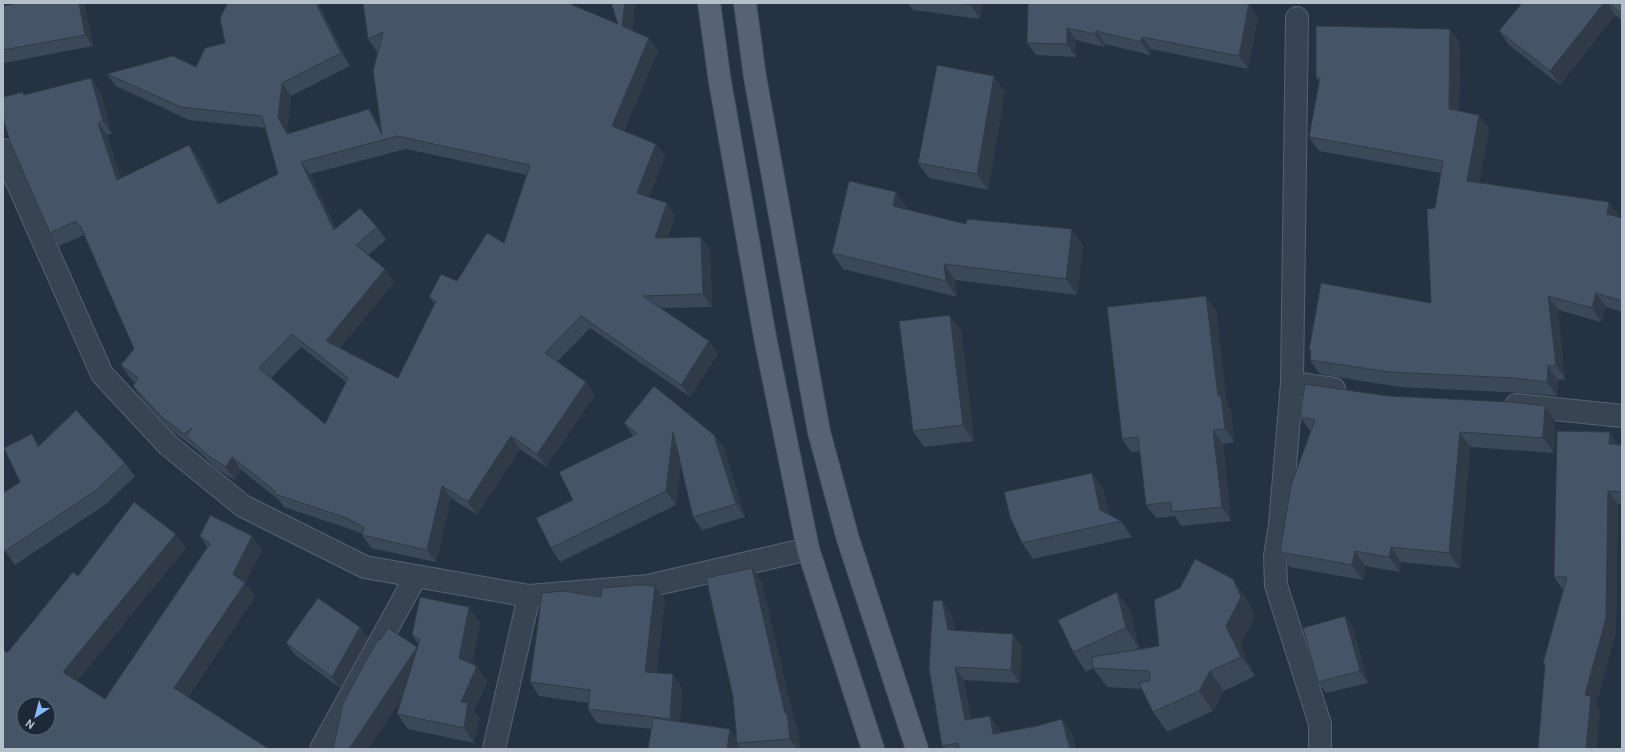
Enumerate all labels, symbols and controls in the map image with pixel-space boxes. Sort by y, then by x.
north arrow [16,696,56,736]
text: N [23,716,37,731]

